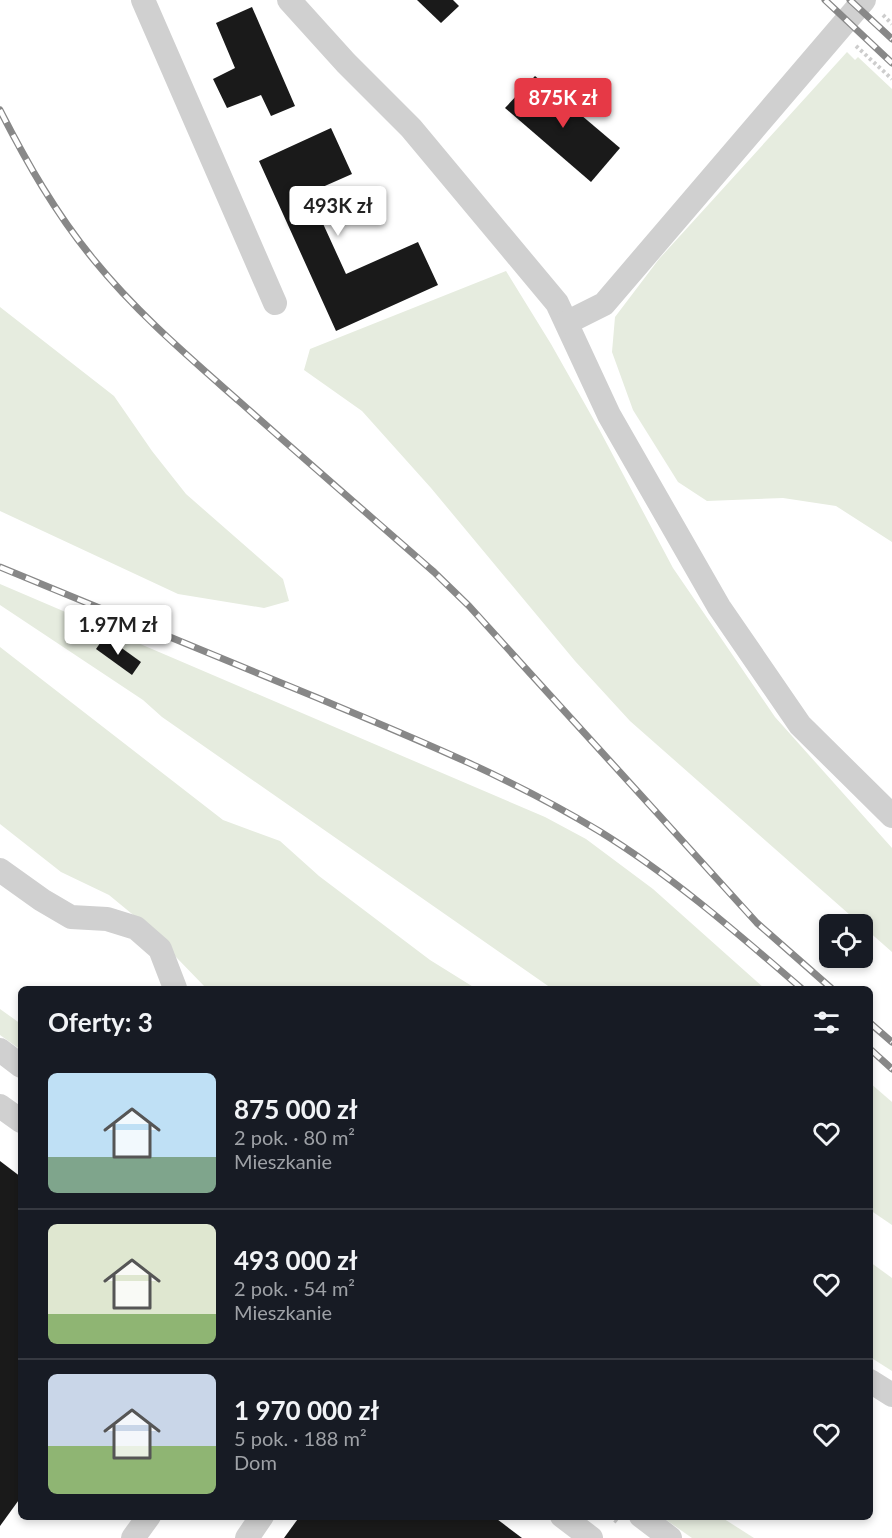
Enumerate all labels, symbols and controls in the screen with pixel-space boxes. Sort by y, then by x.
pin: 875K zł [508,78,618,129]
text: 875K zł [528,85,598,109]
pin: 493K zł [283,186,393,237]
text: 493K zł [303,193,373,217]
pin: 1.97M zł [56,605,180,656]
text: 1.97M zł [78,612,158,636]
map controls [819,914,873,968]
button: locate [819,914,873,968]
text: Oferty: 3 [48,1006,153,1038]
icon: filters [810,1006,843,1039]
text: 875 000 zł [234,1093,358,1125]
icon: home [96,1097,168,1169]
icon: heart [810,1117,843,1150]
text: 2 pok. · 80 m² [234,1125,355,1149]
text: Mieszkanie [234,1149,332,1173]
text: 493 000 zł [234,1244,358,1276]
icon: home [96,1248,168,1320]
icon: heart [810,1268,843,1301]
text: 2 pok. · 54 m² [234,1276,355,1300]
text: Mieszkanie [234,1300,332,1324]
text: 1 970 000 zł [234,1394,379,1426]
icon: home [96,1398,168,1470]
icon: heart [810,1418,843,1451]
text: 5 pok. · 188 m² [234,1426,367,1450]
text: Dom [234,1450,277,1474]

